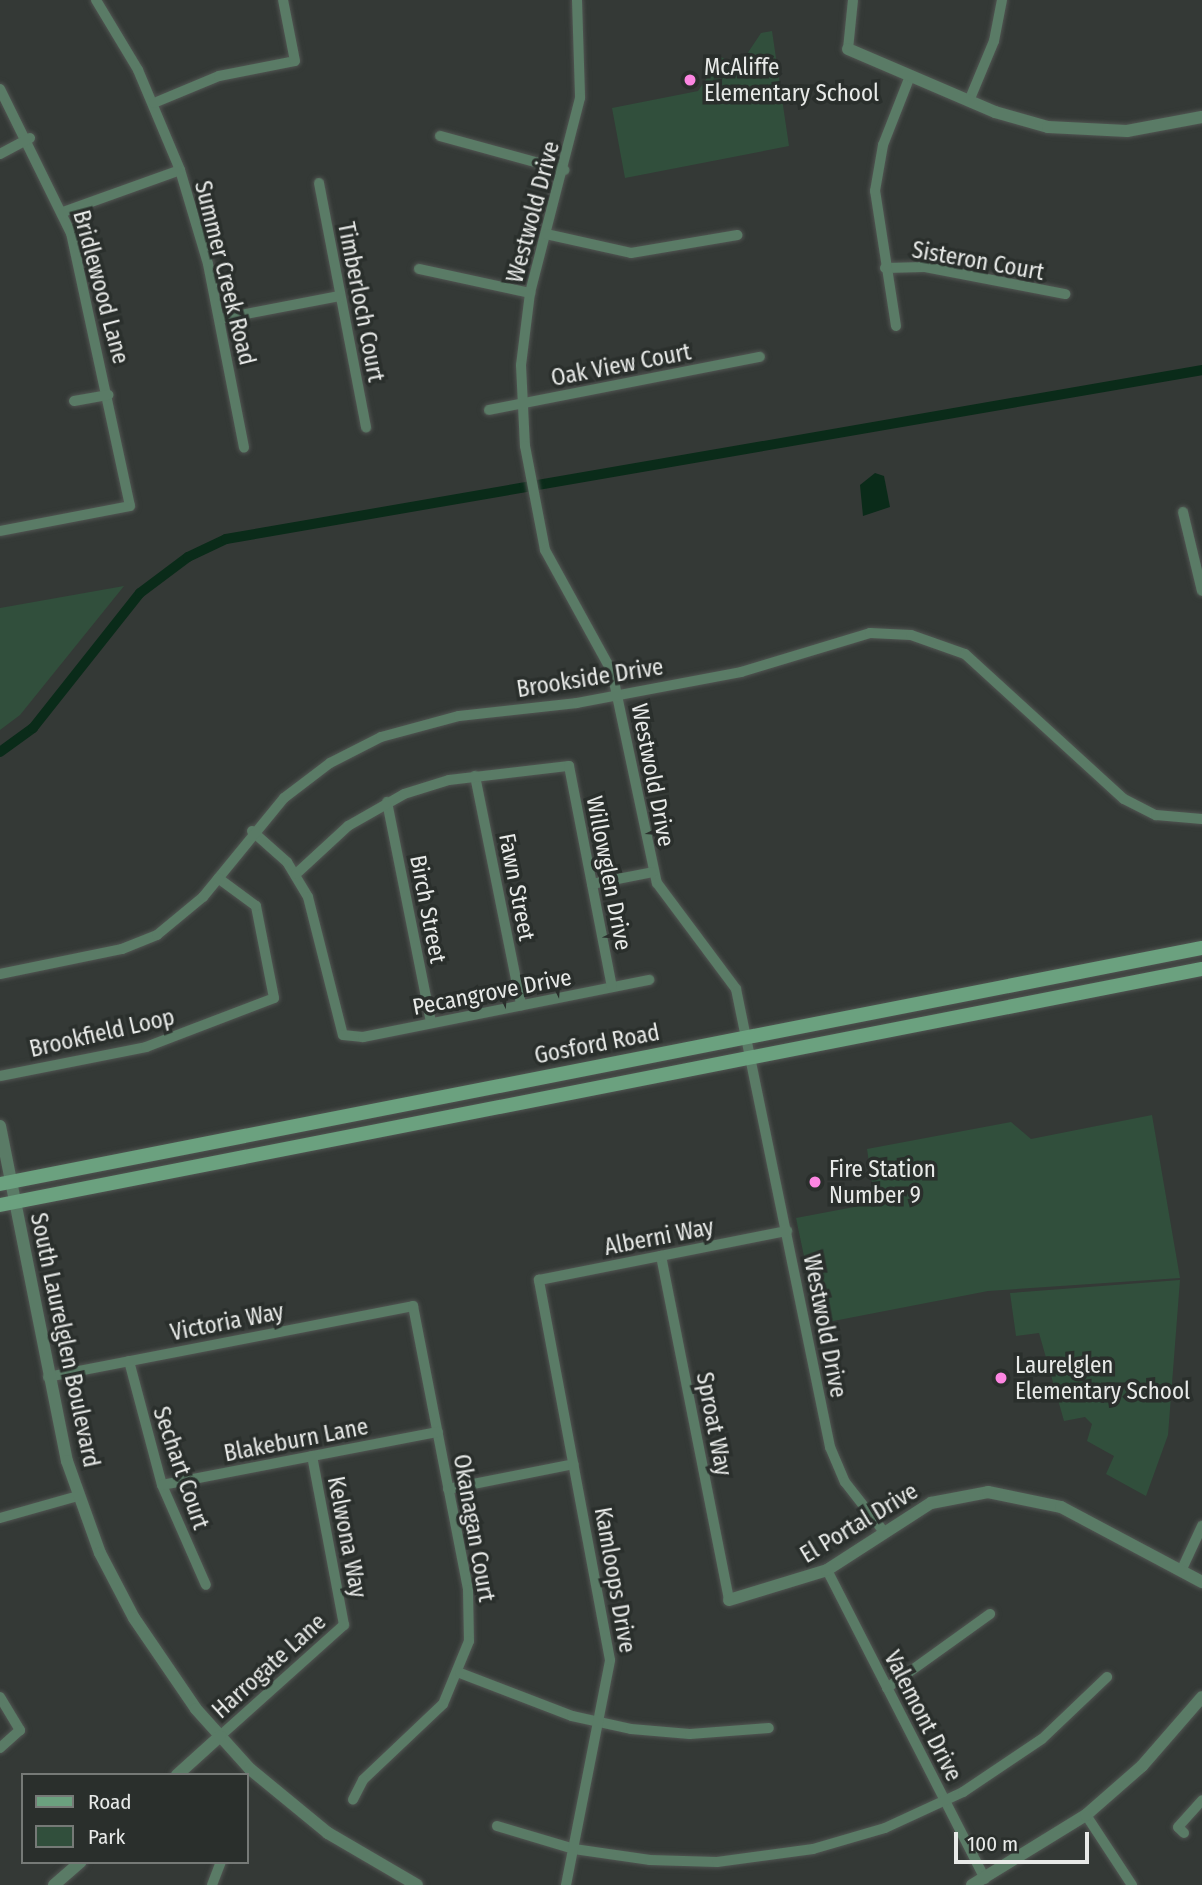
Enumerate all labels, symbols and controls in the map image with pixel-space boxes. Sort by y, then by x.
place label: McAliffe Elementary School [704,53,879,107]
marker: McAliffe Elementary School [682,72,698,88]
street label: Westwold Drive [501,138,565,286]
street label: Summer Creek Road [189,178,261,368]
street label: Bridlewood Lane [67,207,135,367]
street label: Timberloch Court [332,220,390,384]
street label: Sisteron Court [910,236,1046,286]
street label: Oak View Court [549,338,693,392]
street label: Brookside Drive [515,653,665,703]
street label: Westwold Drive [626,701,680,849]
street label: Willowglen Drive [581,794,637,952]
street label: Fawn Street [493,831,541,943]
street label: Birch Street [404,853,452,965]
street label: Pecangrove Drive [410,963,574,1021]
street label: Brookfield Loop [27,1003,177,1063]
street label: Gosford Road [532,1018,662,1070]
place label: Fire Station Number 9 [829,1155,936,1209]
marker: Fire Station Number 9 [807,1174,823,1190]
street label: South Laurelglen Boulevard [25,1210,105,1470]
street label: Alberni Way [602,1213,716,1261]
street label: Westwold Drive [798,1252,852,1400]
street label: Victoria Way [168,1297,286,1347]
place label: Laurelglen Elementary School [1015,1351,1190,1405]
street label: Sproat Way [690,1370,738,1478]
marker: Laurelglen Elementary School [993,1370,1009,1386]
street label: Sechart Court [147,1403,215,1533]
street label: Blakeburn Lane [222,1412,370,1468]
street label: Okanagan Court [447,1452,501,1604]
street label: Kelwona Way [322,1474,372,1600]
street label: El Portal Drive [795,1477,923,1569]
street label: Kamloops Drive [589,1505,641,1655]
street label: Harrogate Lane [207,1608,331,1724]
street label: Valemont Drive [878,1646,968,1786]
legend [21,1773,248,1864]
text: Road [88,1789,132,1815]
scale bar [957,1818,1092,1862]
text: Park [88,1824,125,1850]
text: 100 m [967,1831,1018,1857]

